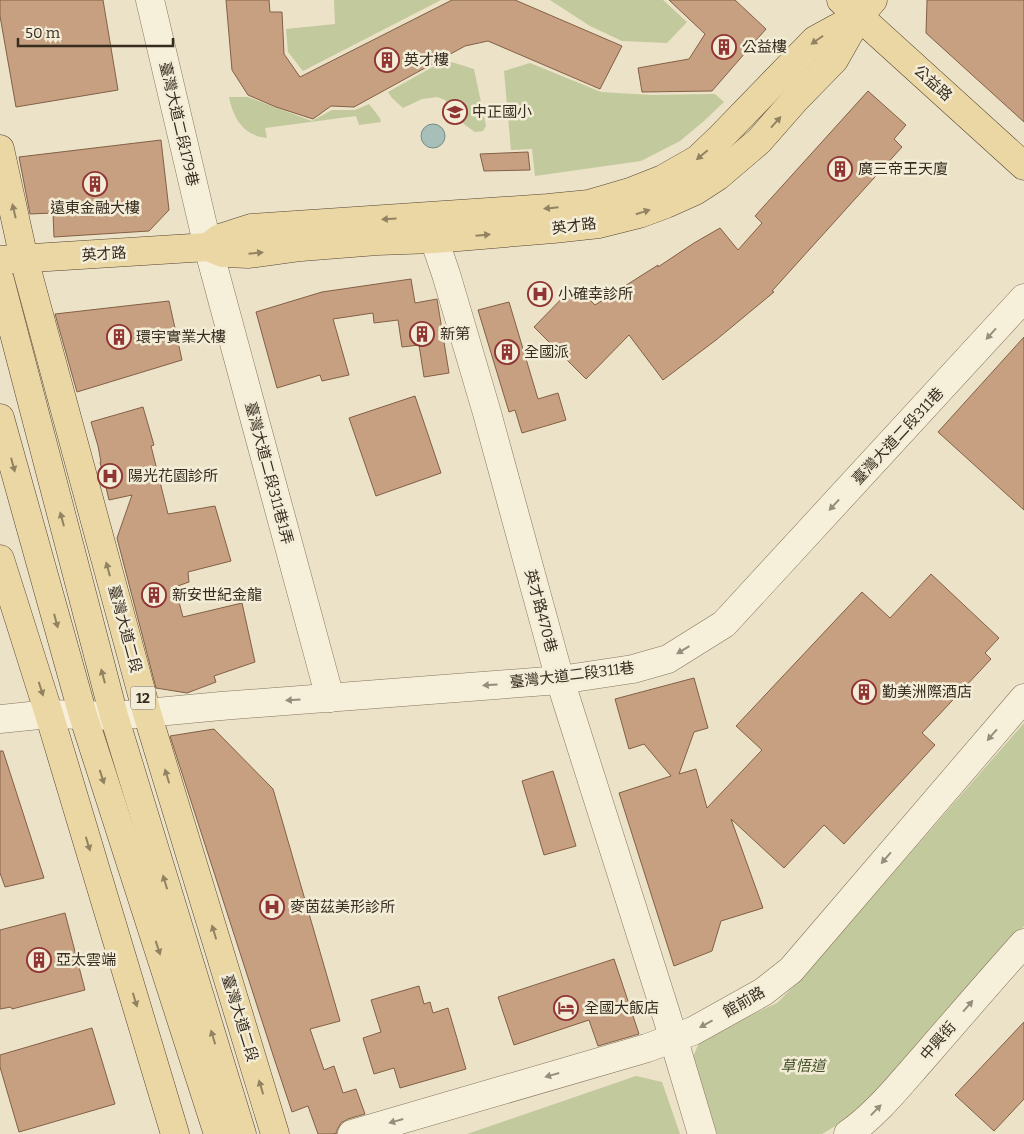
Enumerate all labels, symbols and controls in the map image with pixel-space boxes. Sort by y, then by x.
scale bar [18,15,172,47]
text: 50 m [25,24,61,42]
building icon: 公益樓 [711,34,737,60]
one-way arrow [810,35,824,45]
place label: 公益樓 [742,38,787,56]
building icon: 英才樓 [374,47,400,73]
place label: 英才樓 [404,51,449,69]
street label: 臺灣大道二段179巷 [156,60,202,188]
street label: 公益路 [910,61,956,105]
school or university icon: 中正國小 [442,99,468,125]
place label: 中正國小 [472,103,532,121]
one-way arrow [770,117,782,129]
one-way arrow [696,149,709,160]
building icon: 廣三帝王天廈 [827,156,853,182]
place label: 廣三帝王天廈 [858,160,948,178]
building icon: 遠東金融大樓 [82,171,108,197]
place label: 遠東金融大樓 [50,199,140,217]
one-way arrow [10,203,18,218]
one-way arrow [543,204,559,212]
one-way arrow [636,208,651,216]
street label: 英才路 [551,214,597,238]
one-way arrow [381,215,397,223]
one-way arrow [475,231,491,239]
street label: 英才路 [81,243,127,265]
one-way arrow [248,249,264,257]
hospital icon: 小確幸診所 [527,281,553,307]
place label: 小確幸診所 [558,285,633,303]
building icon: 新第 [409,321,435,347]
building icon: 環宇實業大樓 [106,324,132,350]
place label: 新第 [440,325,470,343]
one-way arrow [985,327,997,339]
place label: 環宇實業大樓 [136,328,226,346]
building icon: 全國派 [494,339,520,365]
place label: 全國派 [524,343,569,361]
street label: 臺灣大道二段311巷 [849,384,947,488]
street label: 臺灣大道二段311巷1弄 [241,400,297,546]
one-way arrow [9,457,17,472]
hospital icon: 陽光花園診所 [97,463,123,489]
place label: 陽光花園診所 [128,467,218,485]
one-way arrow [828,499,840,511]
one-way arrow [58,511,66,526]
one-way arrow [104,562,112,577]
street label: 英才路470巷 [521,567,561,655]
building icon: 新安世紀金龍 [141,582,167,608]
street label: 臺灣大道二段 [105,583,145,675]
place label: 新安世紀金龍 [172,586,262,604]
one-way arrow [53,614,61,629]
one-way arrow [676,645,689,654]
street label: 臺灣大道二段311巷 [509,658,635,692]
one-way arrow [99,668,107,683]
building icon: 勤美洲際酒店 [851,679,877,705]
one-way arrow [38,681,45,696]
one-way arrow [482,682,498,690]
place label: 勤美洲際酒店 [882,683,972,701]
road number: 12 [130,686,156,710]
one-way arrow [285,697,301,705]
one-way arrow [987,728,998,741]
one-way arrow [162,769,170,784]
one-way arrow [99,770,107,785]
one-way arrow [84,837,92,852]
one-way arrow [881,851,892,864]
one-way arrow [160,874,168,889]
hospital icon: 麥茵茲美形診所 [259,894,285,920]
place label: 麥茵茲美形診所 [290,898,395,916]
one-way arrow [209,924,217,939]
one-way arrow [154,941,162,956]
building icon: 亞太雲端 [26,947,52,973]
place label: 亞太雲端 [56,951,116,969]
street label: 臺灣大道二段 [218,972,262,1064]
street label: 館前路 [720,983,768,1021]
one-way arrow [131,992,139,1007]
hotel icon: 全國大飯店 [553,995,579,1021]
place label: 全國大飯店 [584,999,659,1017]
one-way arrow [962,1001,974,1013]
street label: 中興街 [916,1018,960,1064]
one-way arrow [699,1019,712,1028]
one-way arrow [208,1030,216,1045]
park label: 草悟道 [780,1057,827,1075]
one-way arrow [544,1072,559,1080]
one-way arrow [256,1080,264,1095]
one-way arrow [870,1104,882,1116]
one-way arrow [388,1118,403,1126]

